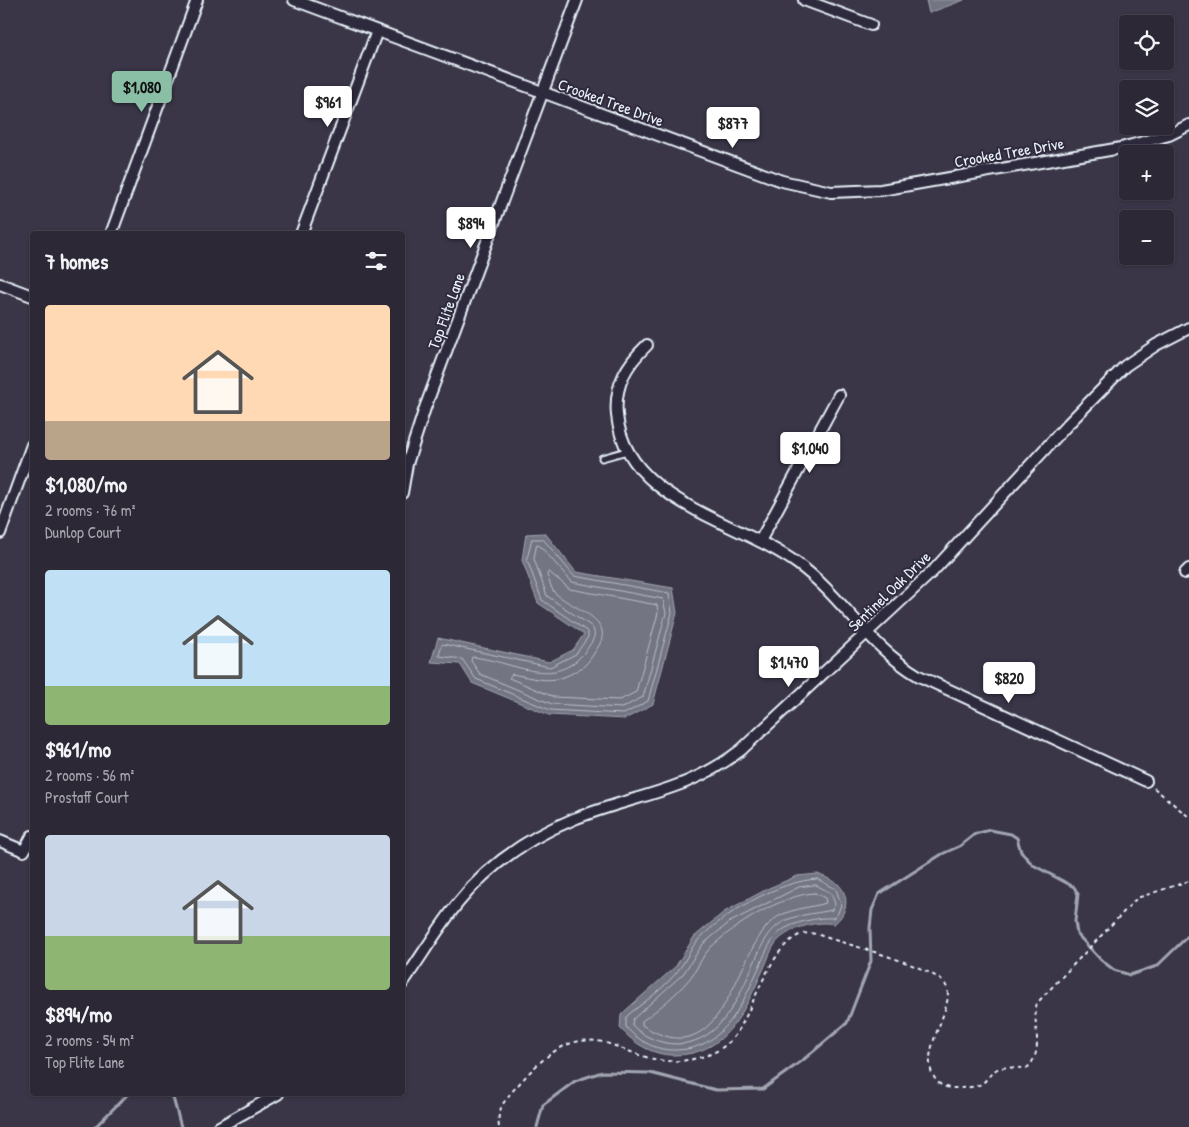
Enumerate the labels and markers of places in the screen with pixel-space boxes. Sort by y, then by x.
pin: $1,080 [101,70,183,113]
pin: $961 [298,86,358,128]
pin: $877 [703,106,763,149]
pin: $894 [441,206,501,249]
pin: $1,040 [769,432,851,474]
pin: $1,470 [748,646,830,688]
pin: $820 [979,662,1039,704]

